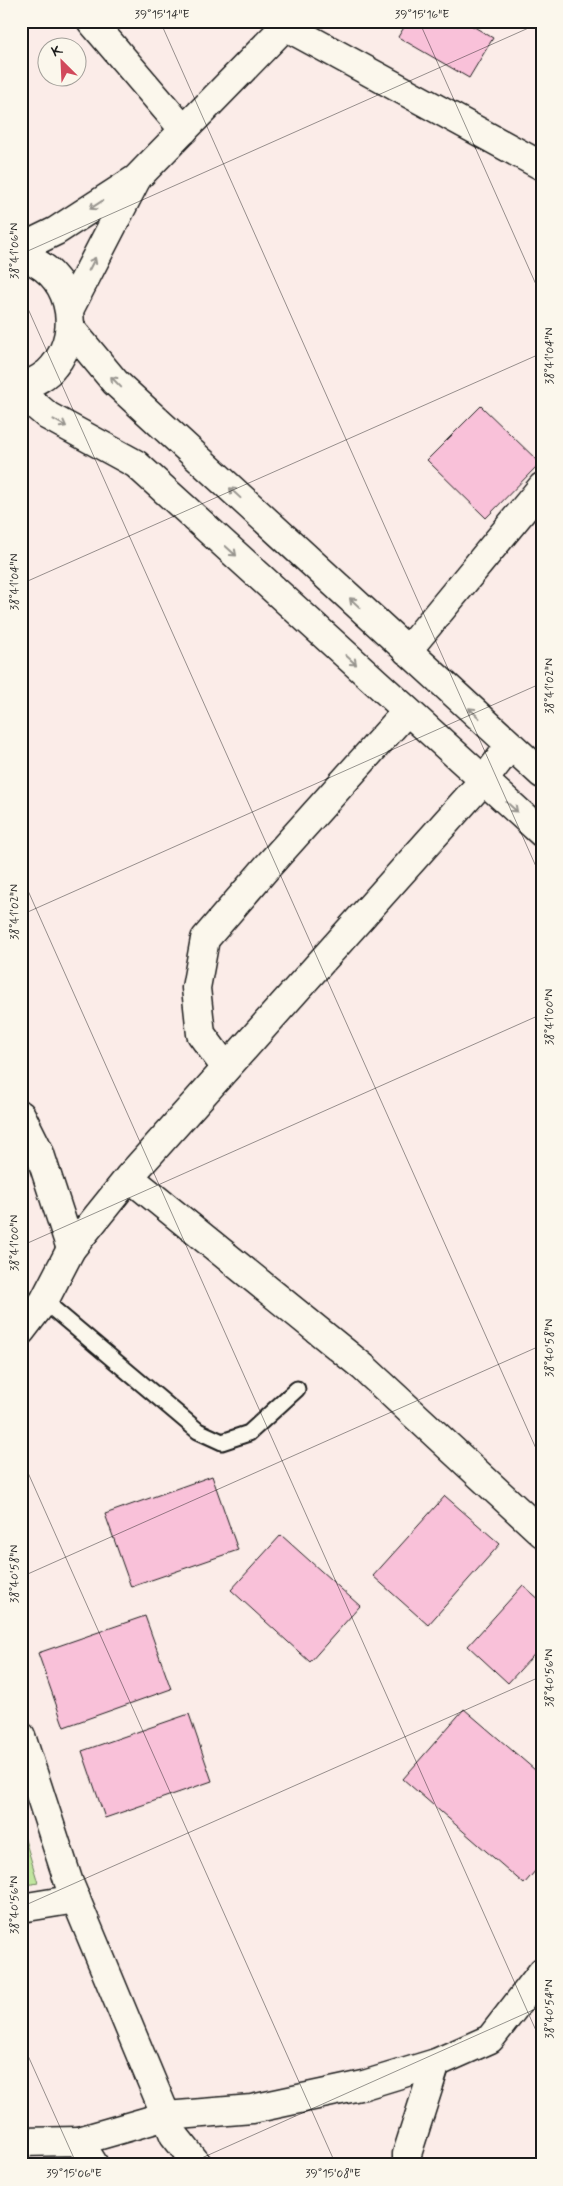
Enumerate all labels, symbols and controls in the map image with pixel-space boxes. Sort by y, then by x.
text: 39°15'14"E [135,7,189,23]
text: 39°15'16"E [395,7,449,23]
north arrow [38,38,88,88]
text: K [49,40,66,61]
one-way arrow [89,201,103,211]
text: 38°41'06"N [7,223,23,279]
one-way arrow [87,257,97,272]
text: 38°41'04"N [542,327,558,385]
one-way arrow [110,376,123,388]
one-way arrow [52,418,66,428]
one-way arrow [229,487,242,499]
one-way arrow [224,545,237,556]
text: 38°41'04"N [7,553,23,611]
one-way arrow [348,597,361,609]
one-way arrow [345,654,358,666]
text: 38°41'02"N [542,658,558,714]
one-way arrow [468,707,481,719]
one-way arrow [506,801,519,813]
text: 38°41'02"N [7,884,23,940]
text: 38°41'00"N [542,989,558,1045]
text: 38°41'00"N [7,1215,23,1271]
text: 38°40'58"N [542,1319,558,1377]
text: 38°40'58"N [7,1545,23,1603]
text: 38°40'56"N [542,1649,558,1707]
text: 38°40'56"N [7,1876,23,1934]
text: 38°40'54"N [542,1979,558,2039]
text: 39°15'06"E [46,2166,102,2182]
text: 39°15'08"E [305,2166,361,2182]

